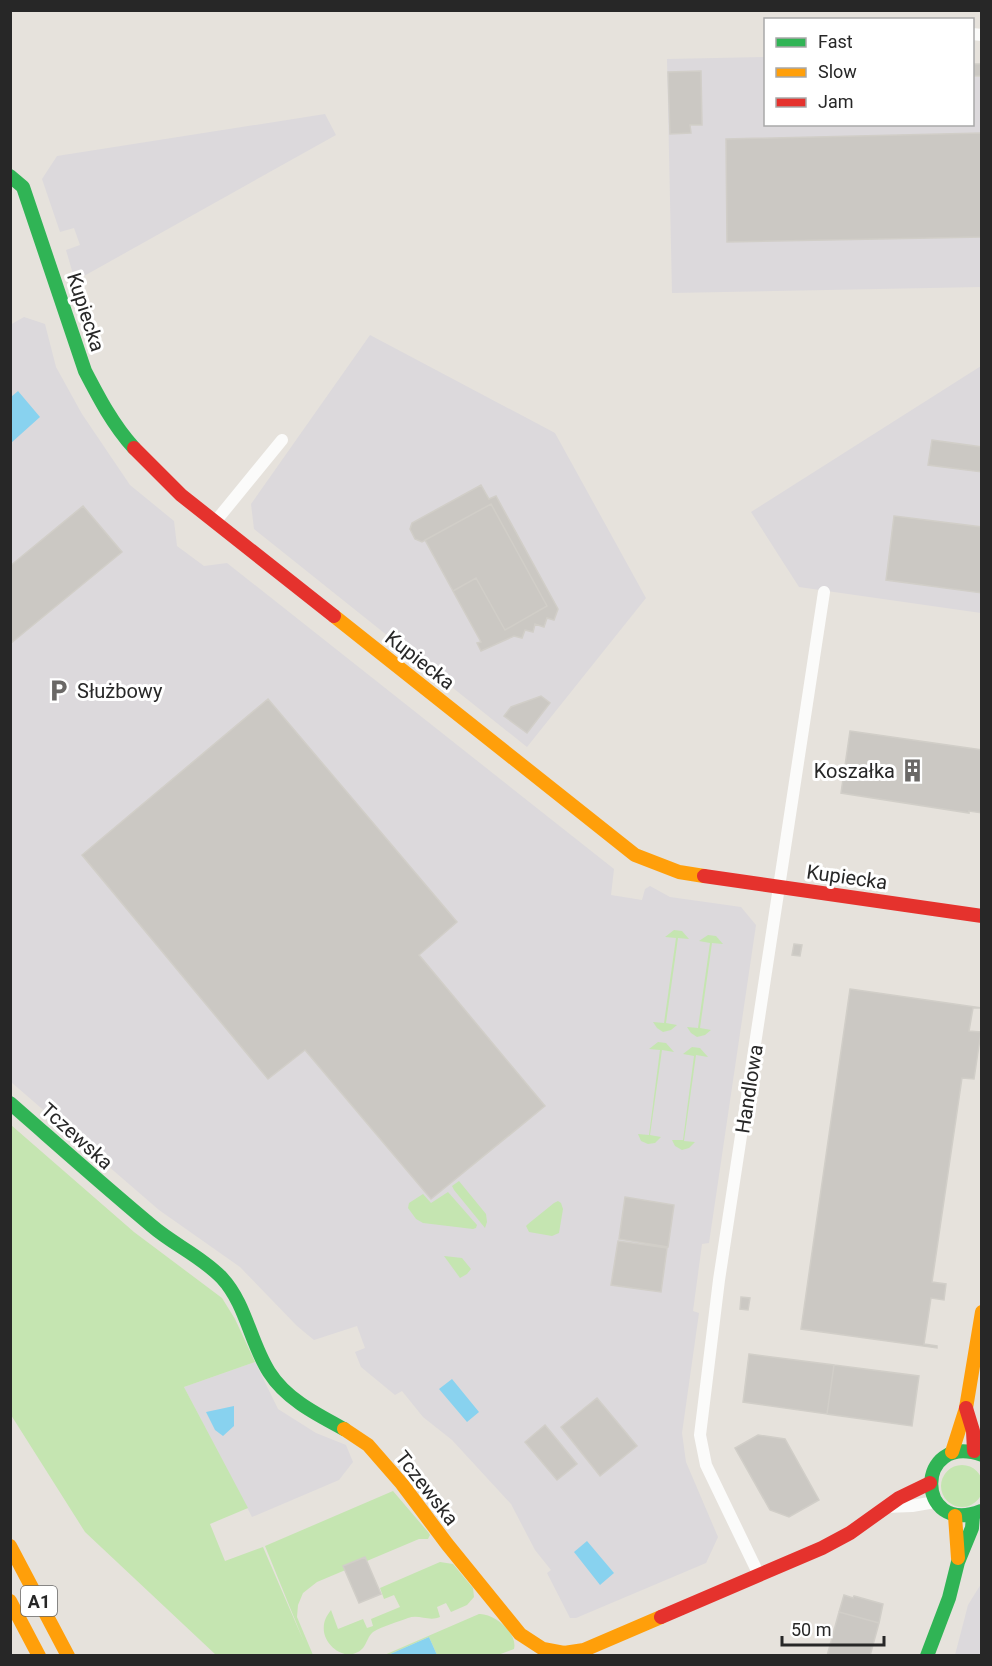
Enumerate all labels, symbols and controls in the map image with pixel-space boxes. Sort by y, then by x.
legend [764,18,974,126]
text: Fast [818,31,853,52]
text: Slow [818,61,857,82]
text: Jam [818,91,854,112]
street label: Kupiecka [62,270,110,354]
street label: Kupiecka [380,625,460,695]
parking icon: Służbowy [46,678,72,704]
place label: Służbowy [77,679,163,703]
building icon: Koszałka [900,758,926,784]
place label: Koszałka [814,759,895,783]
street label: Kupiecka [805,859,889,895]
street label: Handlowa [730,1043,768,1135]
street label: Tczewska [36,1098,118,1174]
street label: Tczewska [390,1446,464,1530]
road number: A1 [21,1586,57,1616]
scale bar [782,1609,884,1647]
text: 50 m [791,1619,831,1640]

